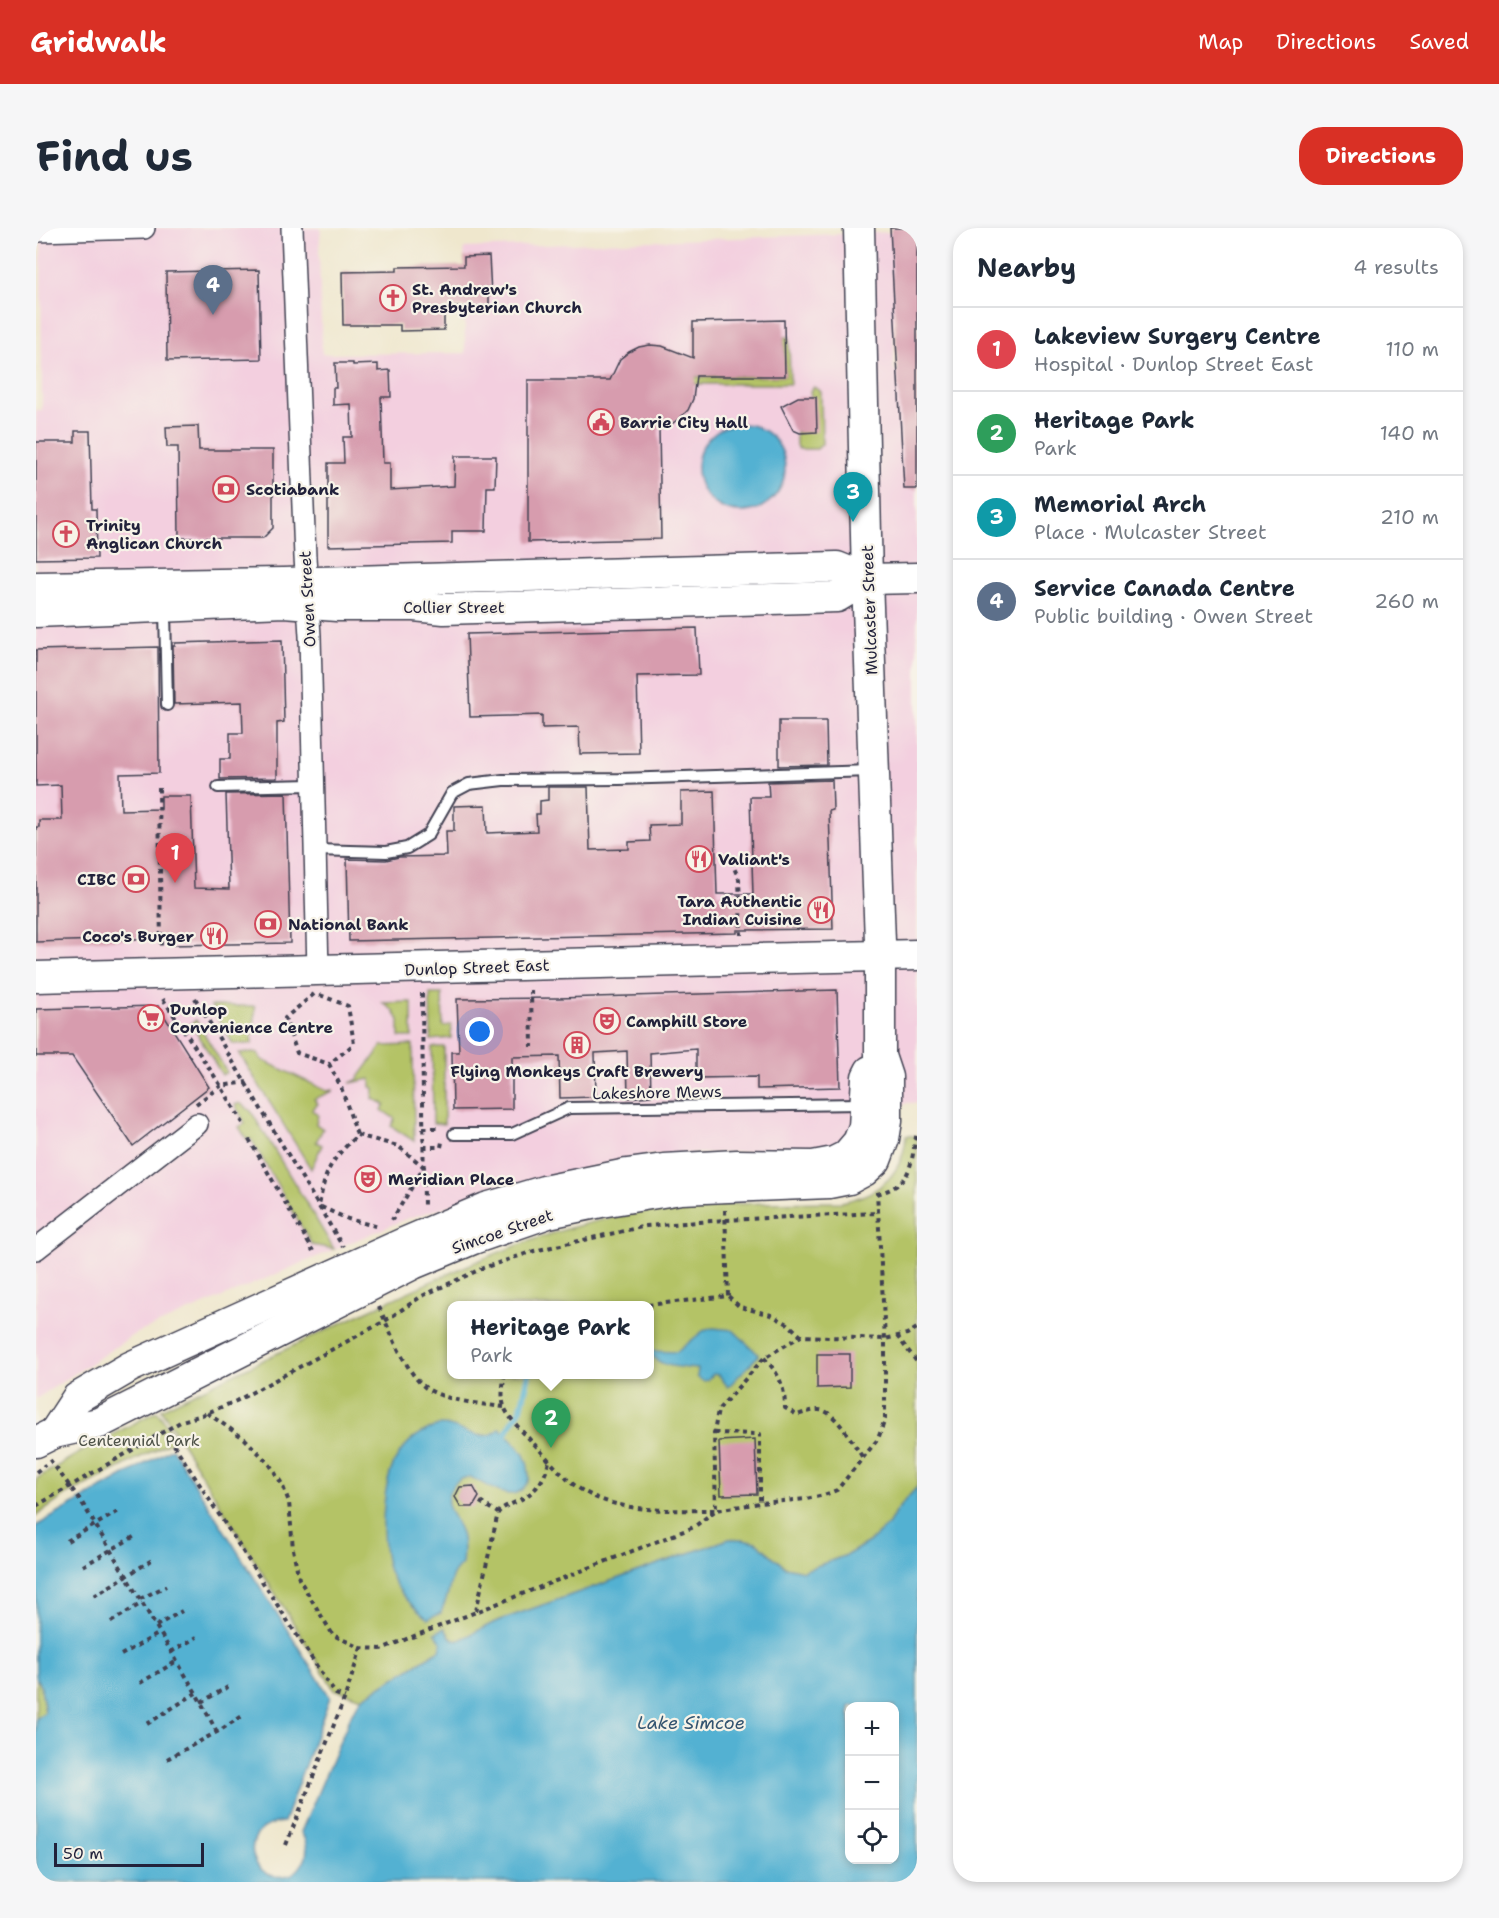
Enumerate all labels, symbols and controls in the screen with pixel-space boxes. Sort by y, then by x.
text: Gridwalk [30,23,167,61]
text: Map [1198,28,1243,56]
text: Directions [1276,28,1376,56]
text: Saved [1409,28,1469,56]
button: Directions [1299,127,1463,185]
text: Find us [36,128,193,184]
text: Nearby [977,250,1076,285]
text: 4 results [1353,254,1439,280]
pin: 4 [194,266,232,315]
place label: St. Andrew's Presbyterian Church [412,279,582,318]
church icon: St. Andrew's Presbyterian Church [378,283,408,313]
text: Lakeview Surgery Centre [1034,322,1321,351]
text: 1 [992,336,1001,362]
text: 110 m [1385,336,1439,362]
text: Hospital · Dunlop Street East [1034,351,1314,377]
text: Heritage Park [1034,406,1195,435]
public building icon: Barrie City Hall [586,407,616,437]
place label: Barrie City Hall [620,412,749,433]
text: 2 [990,420,1004,446]
text: 140 m [1380,420,1439,446]
text: Park [1034,435,1077,461]
pin: 3 [834,472,872,522]
bank icon: Scotiabank [211,474,241,504]
place label: Scotiabank [246,479,339,500]
text: Memorial Arch [1034,490,1206,519]
text: 3 [990,504,1004,530]
text: 210 m [1380,504,1439,530]
place label: Trinity Anglican Church [86,515,222,554]
church icon: Trinity Anglican Church [51,519,81,549]
text: Place · Mulcaster Street [1034,519,1267,545]
street label: Mulcaster Street [857,545,882,675]
street label: Owen Street [294,550,321,648]
text: Service Canada Centre [1034,574,1295,603]
text: 4 [990,588,1004,614]
text: 260 m [1374,588,1439,614]
street label: Collier Street [403,597,505,618]
text: Public building · Owen Street [1034,603,1313,629]
pin: 1 [156,834,194,883]
restaurant icon: Valiant's [684,844,714,874]
place label: Valiant's [718,849,790,870]
bank icon: CIBC [121,864,151,894]
place label: CIBC [77,869,116,890]
place label: Tara Authentic Indian Cuisine [677,891,802,930]
restaurant icon: Tara Authentic Indian Cuisine [806,895,836,925]
bank icon: National Bank [253,909,283,939]
place label: National Bank [288,914,409,935]
restaurant icon: Coco's Burger [199,921,229,951]
place label: Coco's Burger [82,926,194,947]
street label: Dunlop Street East [404,954,550,981]
place label: Dunlop Convenience Centre [170,999,333,1038]
supermarket icon: Dunlop Convenience Centre [136,1003,166,1033]
theatre icon: Camphill Store [592,1006,622,1036]
place label: Camphill Store [626,1011,748,1032]
your location [465,1017,494,1046]
building icon: Flying Monkeys Craft Brewery [562,1030,592,1060]
place label: Flying Monkeys Craft Brewery [450,1061,704,1082]
street label: Lakeshore Mews [592,1081,722,1104]
theatre icon: Meridian Place [353,1164,383,1194]
place label: Meridian Place [388,1169,515,1190]
street label: Simcoe Street [449,1204,556,1259]
popup [447,1301,654,1379]
text: Heritage Park [470,1313,631,1342]
text: Park [470,1342,513,1368]
pin: 2 [532,1398,570,1448]
park label: Centennial Park [78,1430,200,1451]
map controls [845,1702,899,1864]
button: + [845,1702,899,1756]
water label: Lake Simcoe [637,1711,745,1735]
button: − [845,1756,899,1810]
button: locate [845,1810,899,1864]
scale bar [54,1840,204,1868]
text: 50 m [63,1843,103,1864]

